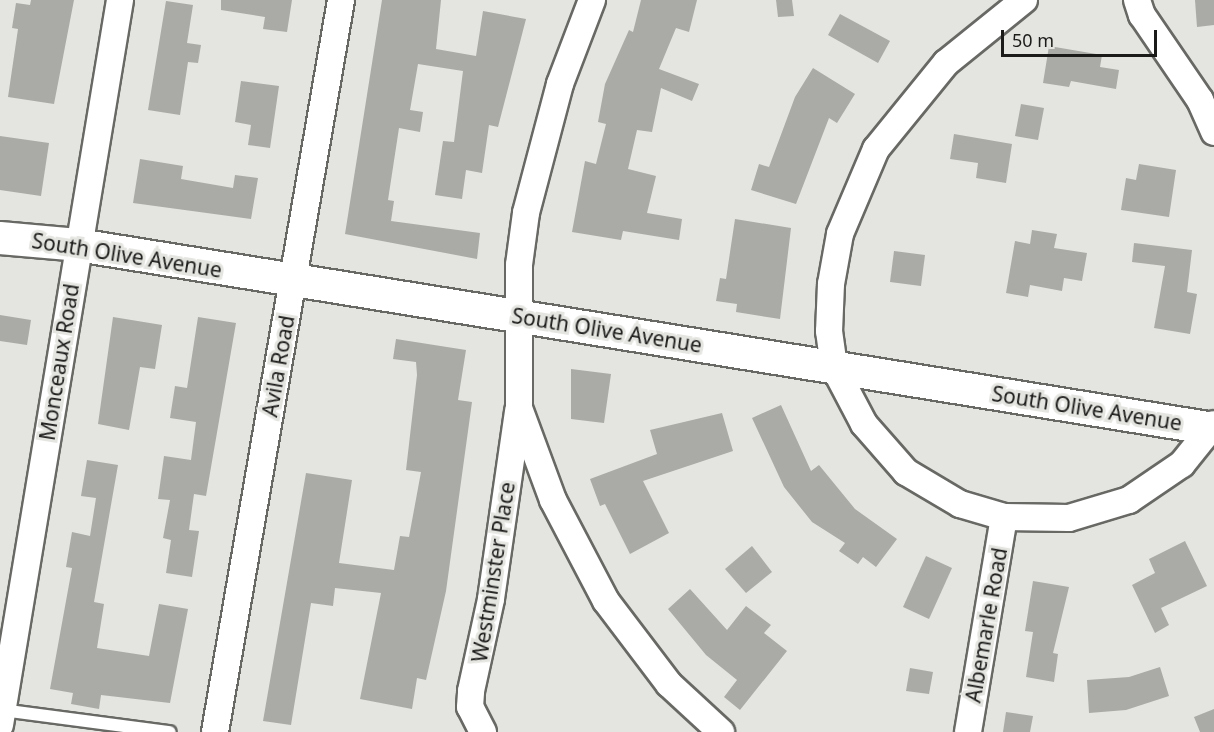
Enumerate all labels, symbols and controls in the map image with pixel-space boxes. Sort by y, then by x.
scale bar [1004,18,1160,56]
text: 50 m [1012,28,1054,52]
street label: South Olive Avenue [30,228,224,282]
street label: Monceaux Road [34,282,84,442]
street label: South Olive Avenue [510,303,704,357]
street label: Avila Road [257,313,299,419]
street label: South Olive Avenue [990,381,1184,435]
street label: Westminster Place [466,480,520,664]
street label: Albemarle Road [960,546,1012,704]

